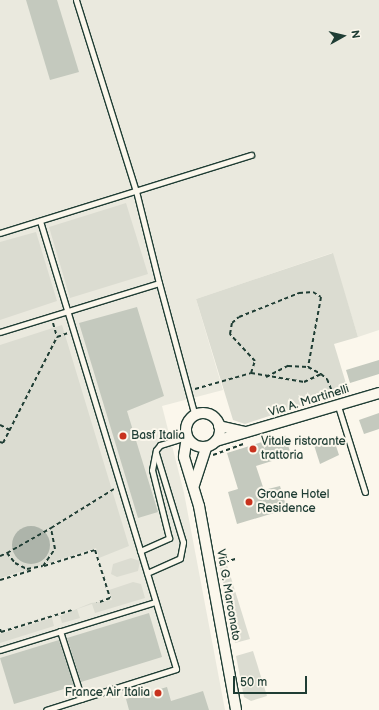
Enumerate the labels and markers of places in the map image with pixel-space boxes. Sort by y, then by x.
place label: Basf Italia [131,429,185,443]
marker: Basf Italia [118,431,128,441]
place label: Vitale ristorante trattoria [261,435,346,463]
marker: Vitale ristorante trattoria [248,444,258,454]
place label: Groane Hotel Residence [257,488,329,516]
marker: Groane Hotel Residence [244,497,254,507]
place label: France Air Italia [65,686,150,700]
marker: France Air Italia [153,688,163,698]

